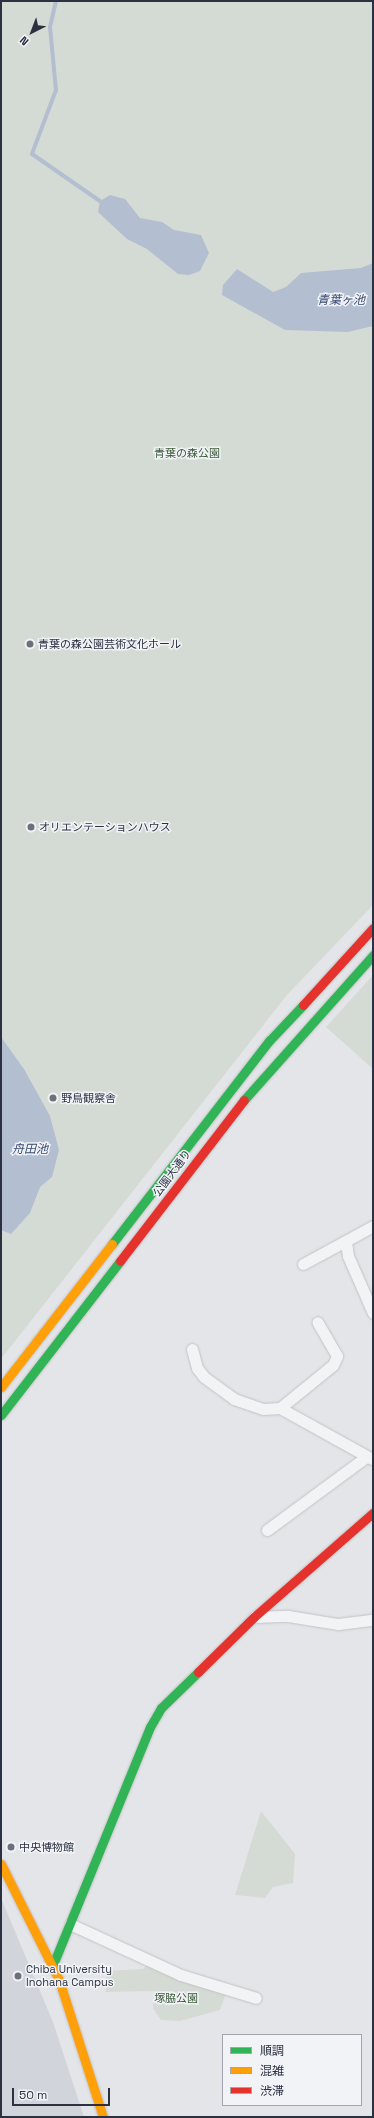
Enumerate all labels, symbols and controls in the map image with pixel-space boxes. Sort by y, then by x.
north arrow [12,12,52,52]
text: N [17,33,31,49]
water label: 青葉ヶ池 [317,294,365,308]
park label: 青葉の森公園 [154,446,220,460]
place label: 青葉の森公園芸術文化ホール [38,637,181,651]
marker: 青葉の森公園芸術文化ホール [25,639,35,649]
place label: オリエンテーションハウス [39,820,171,834]
marker: オリエンテーションハウス [26,822,36,832]
place label: 野鳥観察舎 [61,1091,116,1105]
marker: 野鳥観察舎 [48,1093,58,1103]
water label: 舟田池 [12,1143,48,1157]
street label: 公園大通り [150,1147,194,1199]
place label: 中央博物館 [19,1840,74,1854]
marker: 中央博物館 [6,1842,16,1852]
place label: Chiba University Inohana Campus [26,1963,114,1989]
marker: Chiba University Inohana Campus [13,1971,23,1981]
park label: 塚脇公園 [154,1991,198,2005]
legend [222,2034,362,2106]
text: 順調 [260,2043,284,2059]
text: 混雑 [260,2063,284,2079]
scale bar [14,2080,112,2106]
text: 渋滞 [260,2083,284,2099]
text: 50 m [19,2087,47,2103]

